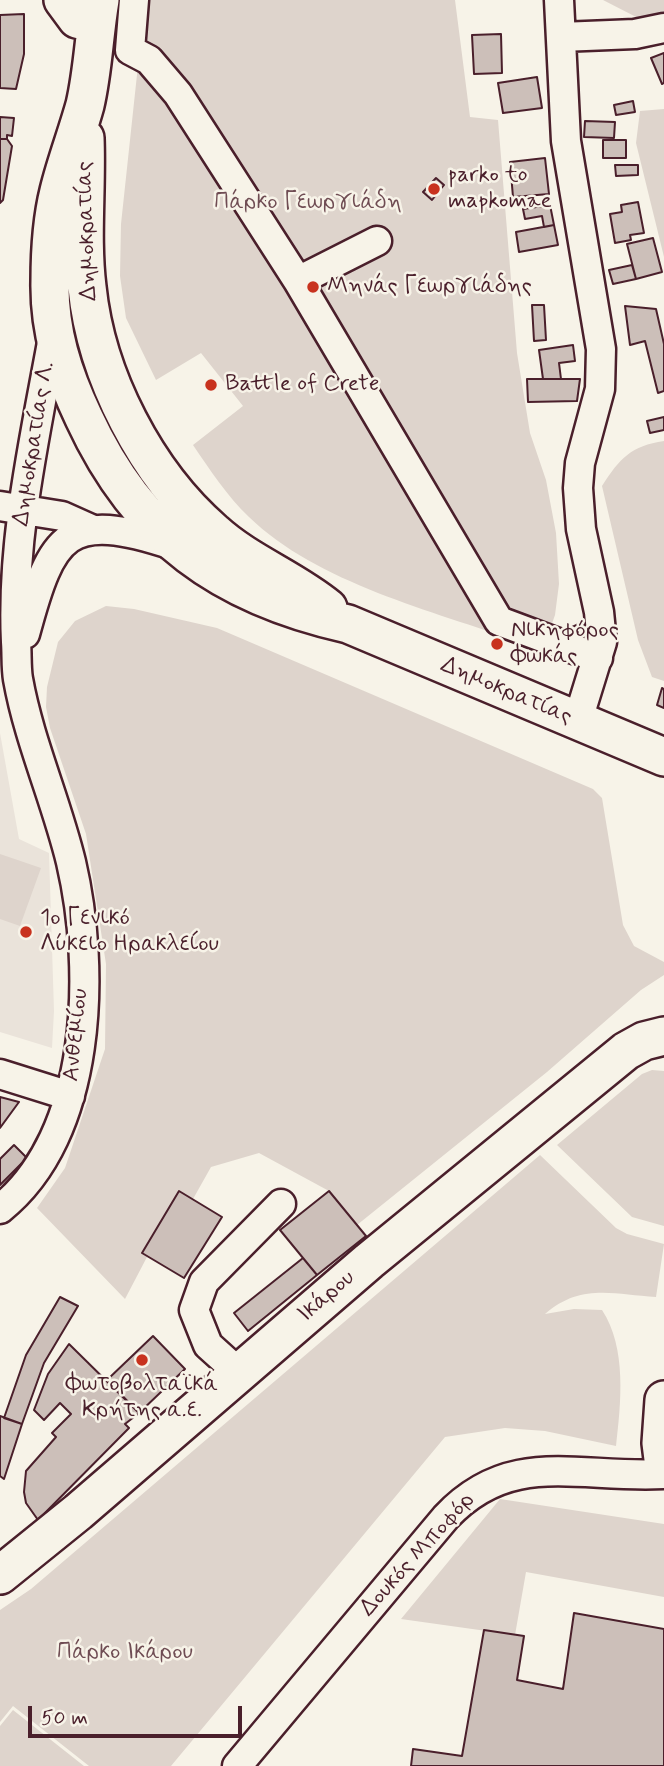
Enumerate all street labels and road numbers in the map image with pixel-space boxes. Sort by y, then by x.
street label: Δημοκρατίας [72,161,104,301]
street label: Δημοκρατίας Λ. [8,360,62,528]
street label: Δημοκρατίας [436,652,576,732]
street label: Ανθεμίου [58,987,96,1083]
street label: Ικάρου [293,1265,361,1329]
street label: Δουκός Μποφόρ [355,1487,481,1623]

